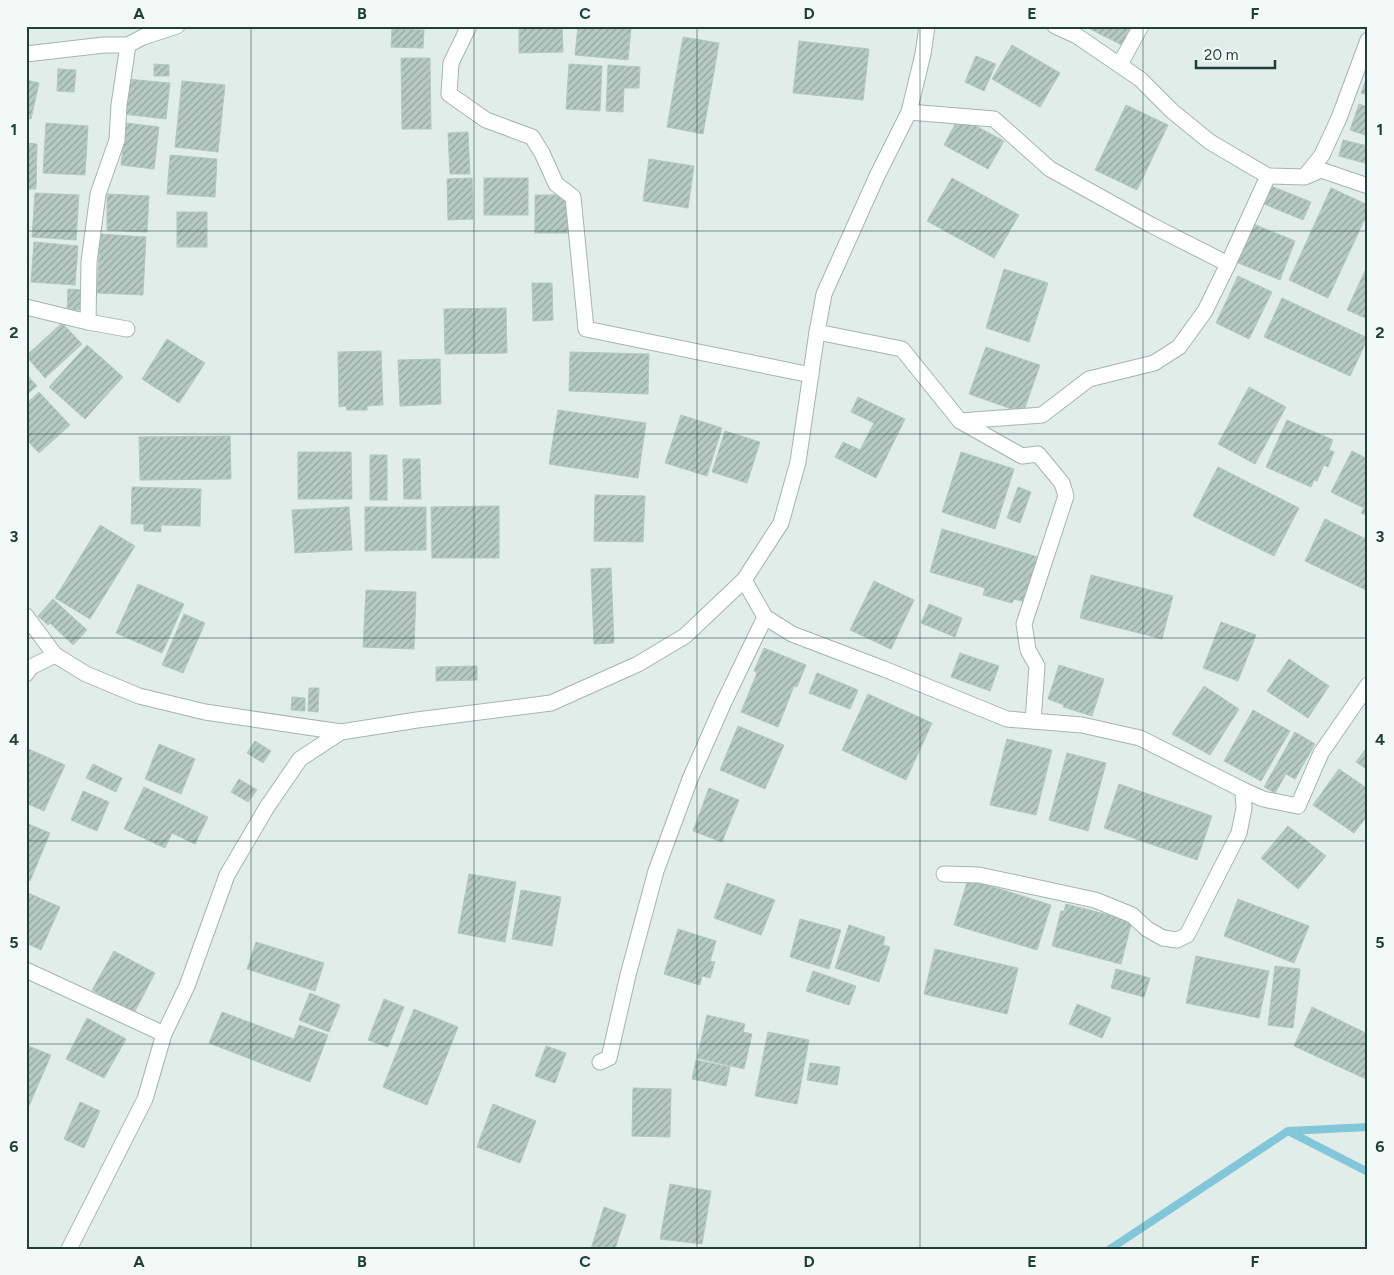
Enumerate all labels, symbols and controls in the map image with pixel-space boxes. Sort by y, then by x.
text: A [133,4,145,23]
text: B [357,4,367,23]
text: C [579,4,591,23]
text: D [803,4,815,23]
text: E [1027,4,1037,23]
text: F [1251,4,1260,23]
scale bar [1196,38,1275,70]
text: 20 m [1204,46,1238,64]
text: 1 [11,120,17,139]
text: 1 [1377,120,1383,139]
text: 2 [9,323,19,342]
text: 2 [1375,323,1385,342]
text: 3 [10,527,19,546]
text: 3 [1376,527,1385,546]
text: 4 [9,730,19,749]
text: 4 [1375,730,1385,749]
text: 5 [9,933,19,952]
text: 5 [1375,933,1385,952]
text: 6 [9,1137,19,1156]
text: 6 [1375,1137,1385,1156]
text: A [133,1252,145,1271]
text: B [357,1252,367,1271]
text: C [579,1252,591,1271]
text: D [803,1252,815,1271]
text: E [1027,1252,1037,1271]
text: F [1251,1252,1260,1271]

